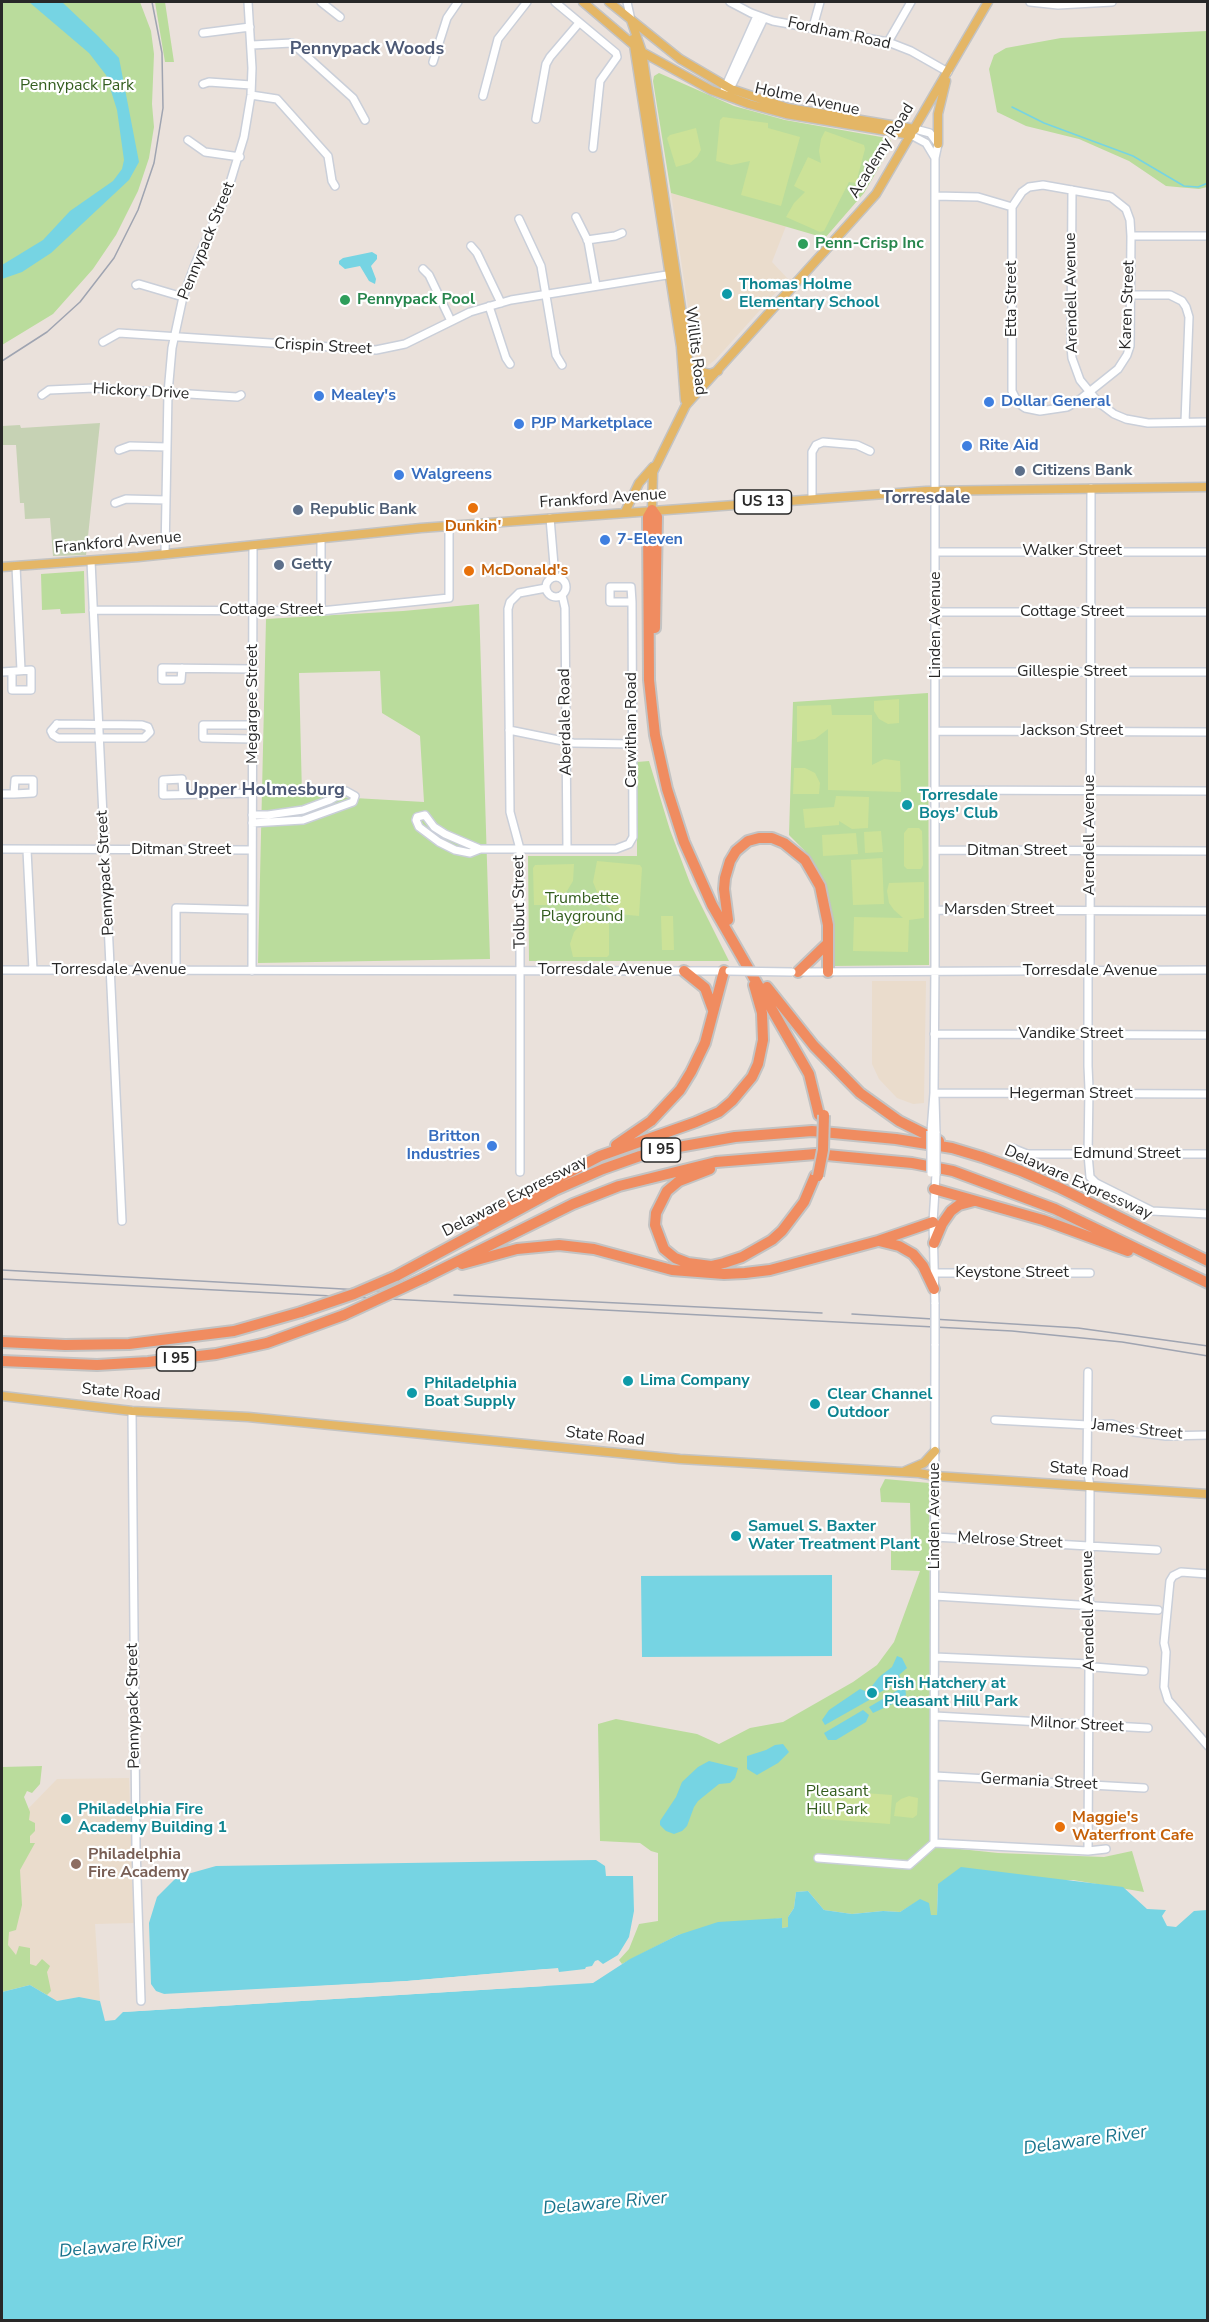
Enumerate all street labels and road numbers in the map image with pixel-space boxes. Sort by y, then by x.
street label: Fordham Road [786,14,892,54]
street label: Holme Avenue [753,80,861,120]
street label: Academy Road [845,100,919,202]
street label: Pennypack Street [175,179,239,303]
street label: Arendell Avenue [1061,232,1083,354]
street label: Karen Street [1117,260,1139,350]
street label: Etta Street [1002,261,1022,337]
street label: Willits Road [680,306,710,396]
street label: Crispin Street [274,335,372,359]
street label: Hickory Drive [92,380,190,404]
street label: Frankford Avenue [539,485,667,513]
road number: US 13 [734,490,792,514]
street label: Frankford Avenue [54,528,182,558]
street label: Walker Street [1022,541,1122,561]
street label: Linden Avenue [926,572,946,678]
street label: Cottage Street [219,600,323,620]
street label: Cottage Street [1020,602,1124,622]
street label: Megargee Street [243,644,263,764]
street label: Gillespie Street [1017,662,1127,682]
street label: Aberdale Road [555,668,577,776]
street label: Carwithan Road [622,672,642,788]
street label: Jackson Street [1021,721,1123,741]
street label: Arendell Avenue [1080,775,1100,895]
street label: Pennypack Street [93,810,119,936]
street label: Ditman Street [131,840,231,860]
street label: Ditman Street [967,841,1067,861]
street label: Tolbut Street [510,855,530,949]
street label: Marsden Street [944,900,1054,920]
street label: Torresdale Avenue [52,960,186,980]
street label: Torresdale Avenue [538,960,672,980]
street label: Torresdale Avenue [1023,961,1157,981]
street label: Vandike Street [1019,1024,1123,1044]
street label: Hegerman Street [1009,1084,1133,1104]
road number: I 95 [642,1138,680,1162]
street label: Delaware Expressway [1001,1142,1155,1224]
street label: Edmund Street [1073,1144,1181,1164]
street label: Delaware Expressway [439,1152,591,1242]
street label: Keystone Street [955,1263,1069,1283]
road number: I 95 [156,1347,195,1371]
street label: State Road [81,1380,161,1406]
street label: James Street [1091,1416,1183,1444]
street label: State Road [565,1423,645,1451]
street label: State Road [1049,1459,1129,1483]
street label: Linden Avenue [925,1463,945,1569]
street label: Melrose Street [957,1529,1063,1553]
street label: Arendell Avenue [1078,1550,1100,1672]
street label: Pennypack Street [123,1643,145,1769]
street label: Milnor Street [1030,1713,1124,1737]
street label: Germania Street [980,1769,1098,1795]

